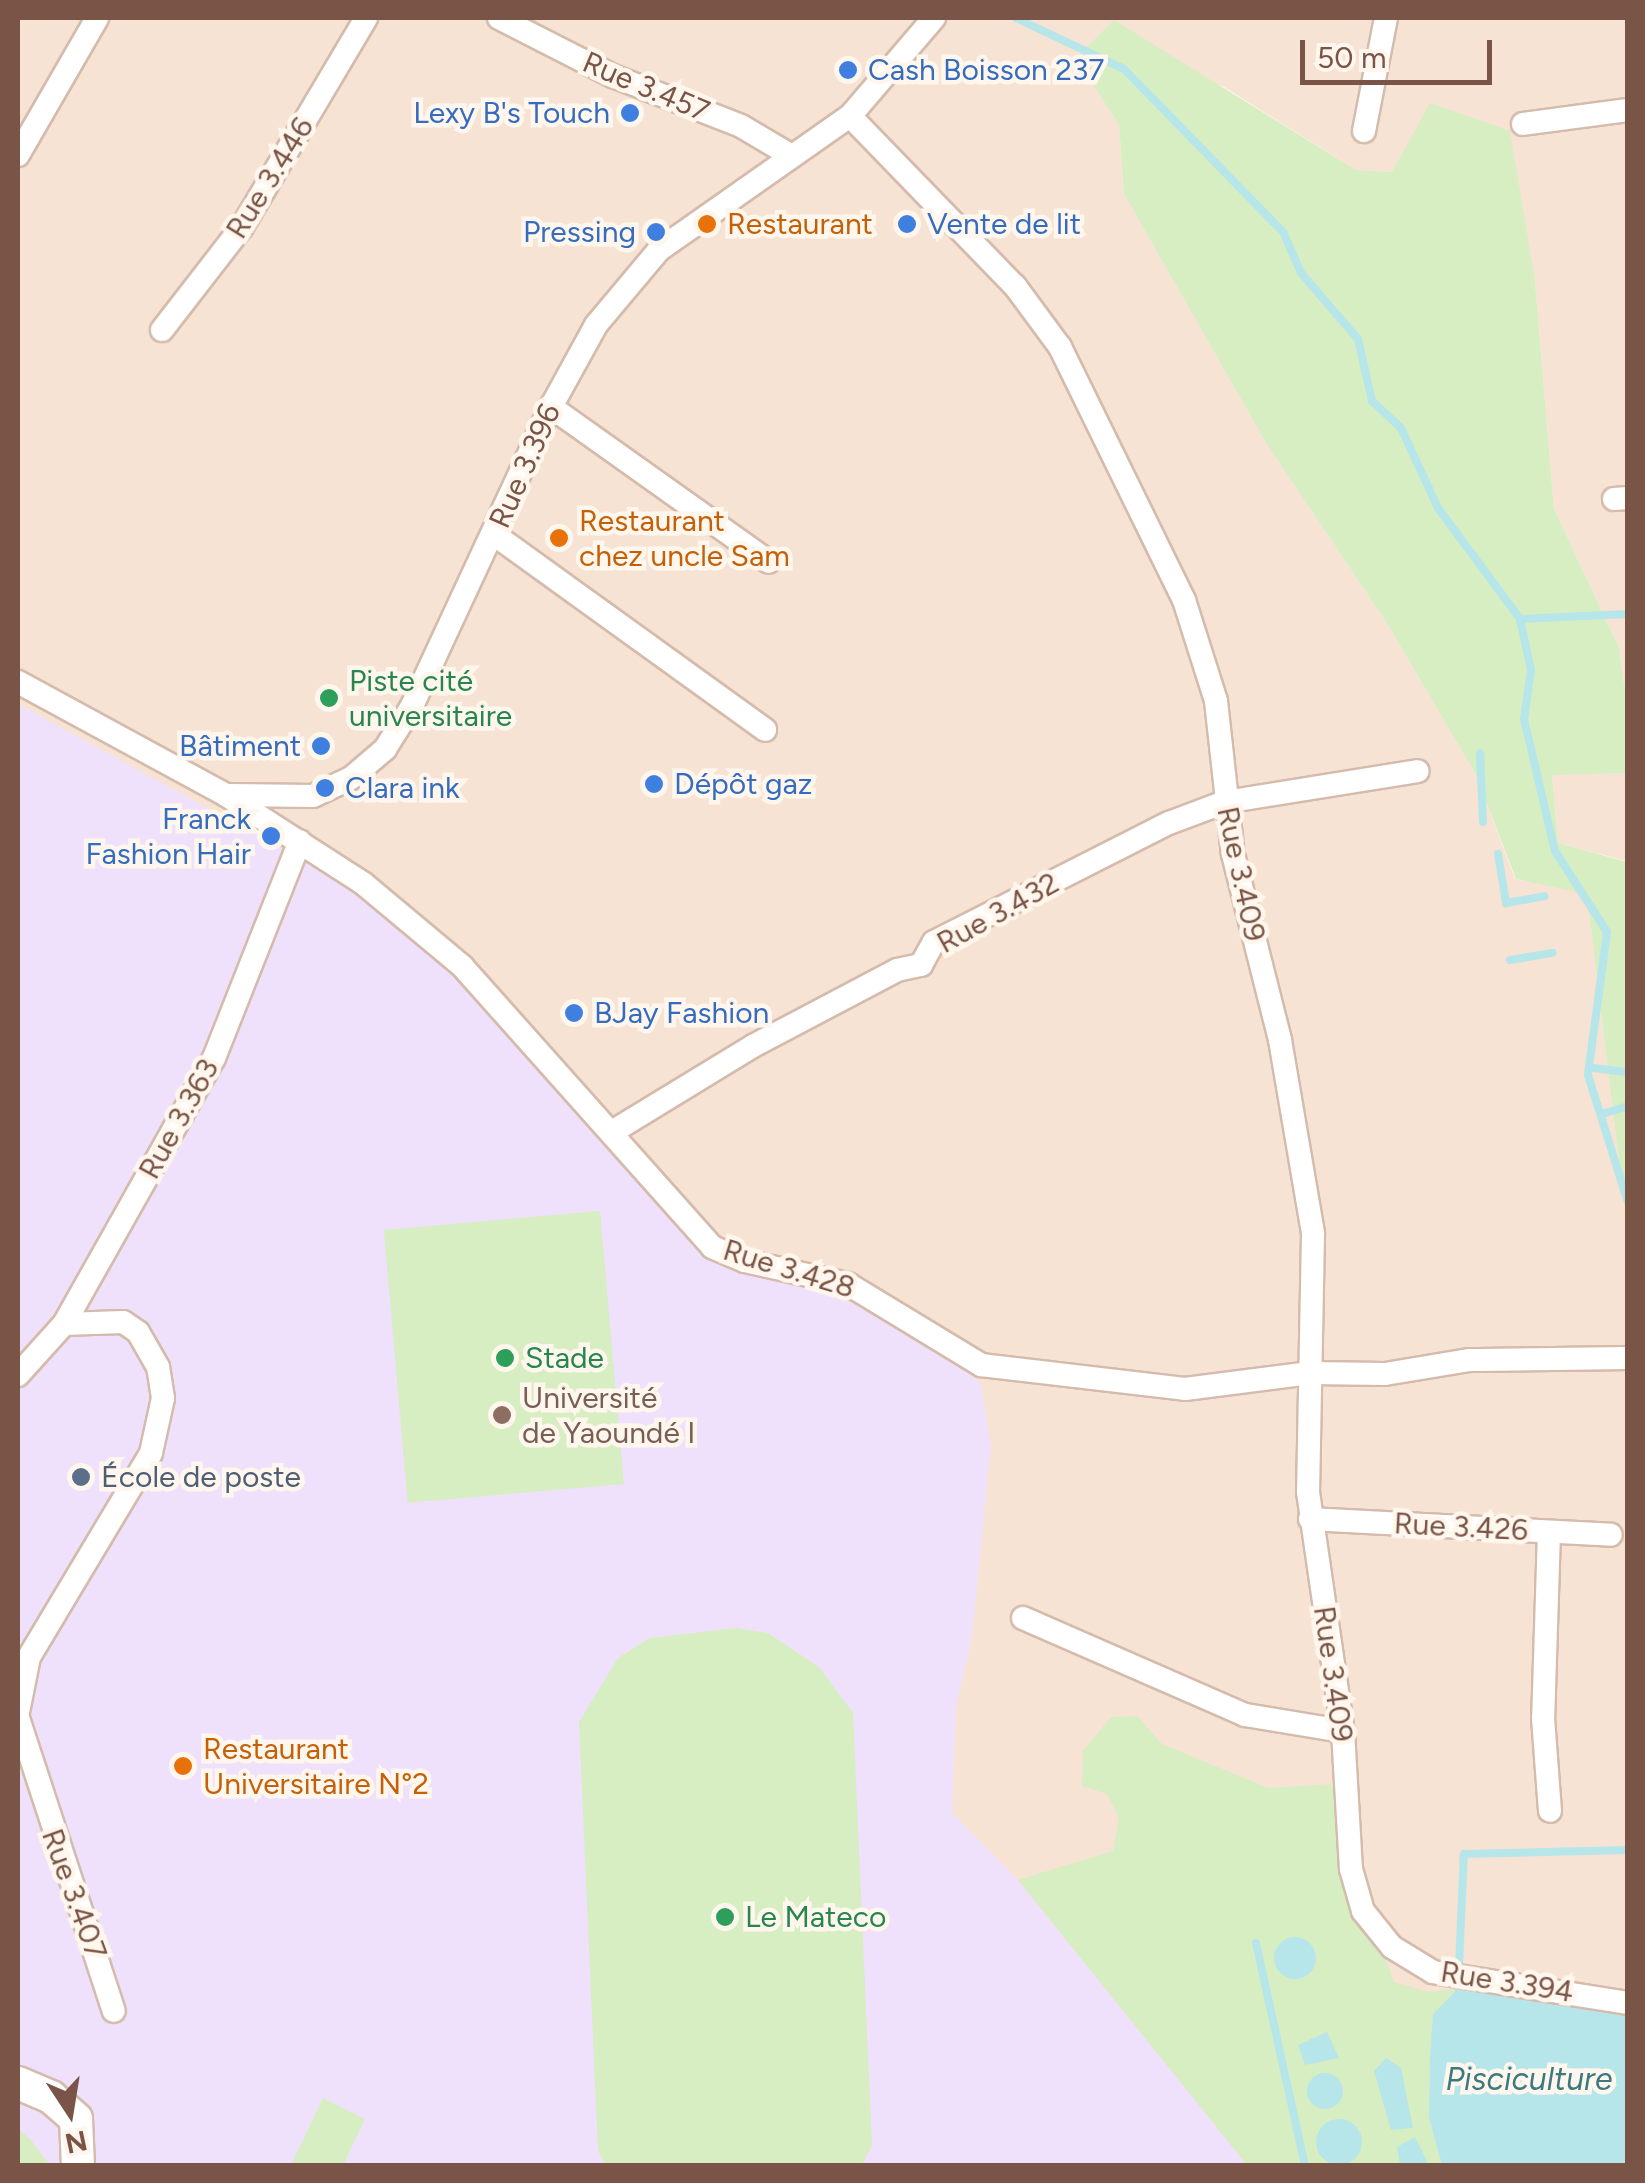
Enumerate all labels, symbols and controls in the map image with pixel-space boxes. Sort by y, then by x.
scale bar [1305,20,1498,82]
text: 50 m [1317,39,1386,76]
street label: Rue 3.457 [577,44,715,130]
place label: Cash Boisson 237 [868,52,1104,88]
marker: Cash Boisson 237 [837,59,859,81]
place label: Lexy B's Touch [413,95,610,131]
marker: Lexy B's Touch [619,102,641,124]
street label: Rue 3.446 [219,111,321,245]
place label: Restaurant [727,206,873,242]
place label: Vente de lit [927,206,1081,242]
marker: Restaurant [696,213,718,235]
marker: Vente de lit [896,213,918,235]
place label: Pressing [523,214,636,250]
marker: Pressing [645,221,667,243]
street label: Rue 3.396 [482,398,568,534]
place label: Restaurant chez uncle Sam [579,503,790,574]
marker: Restaurant chez uncle Sam [548,527,570,549]
place label: Piste cité universitaire [349,663,512,734]
marker: Piste cité universitaire [318,687,340,709]
place label: Bâtiment [179,728,301,764]
marker: Bâtiment [310,735,332,757]
place label: Dépôt gaz [674,766,813,802]
place label: Clara ink [345,770,460,806]
marker: Dépôt gaz [643,773,665,795]
marker: Clara ink [314,777,336,799]
place label: Franck Fashion Hair [85,801,251,872]
street label: Rue 3.409 [1209,803,1273,945]
marker: Franck Fashion Hair [260,825,282,847]
street label: Rue 3.432 [931,865,1065,961]
place label: BJay Fashion [594,995,769,1031]
marker: BJay Fashion [563,1002,585,1024]
street label: Rue 3.363 [131,1053,227,1185]
street label: Rue 3.428 [719,1232,859,1306]
place label: Stade [525,1340,604,1376]
marker: Stade [494,1347,516,1369]
place label: Université de Yaoundé I [522,1380,695,1450]
marker: Université de Yaoundé I [491,1404,513,1426]
place label: École de poste [101,1459,301,1495]
marker: École de poste [70,1466,92,1488]
street label: Rue 3.426 [1393,1506,1529,1548]
street label: Rue 3.409 [1306,1604,1360,1744]
place label: Restaurant Universitaire N°2 [203,1731,429,1802]
marker: Restaurant Universitaire N°2 [172,1755,194,1777]
street label: Rue 3.407 [34,1824,114,1964]
place label: Le Mateco [745,1899,886,1935]
marker: Le Mateco [714,1906,736,1928]
street label: Rue 3.394 [1438,1954,1576,2010]
water label: Pisciculture [1446,2060,1612,2098]
north arrow [20,2063,120,2163]
text: N [62,2123,90,2161]

